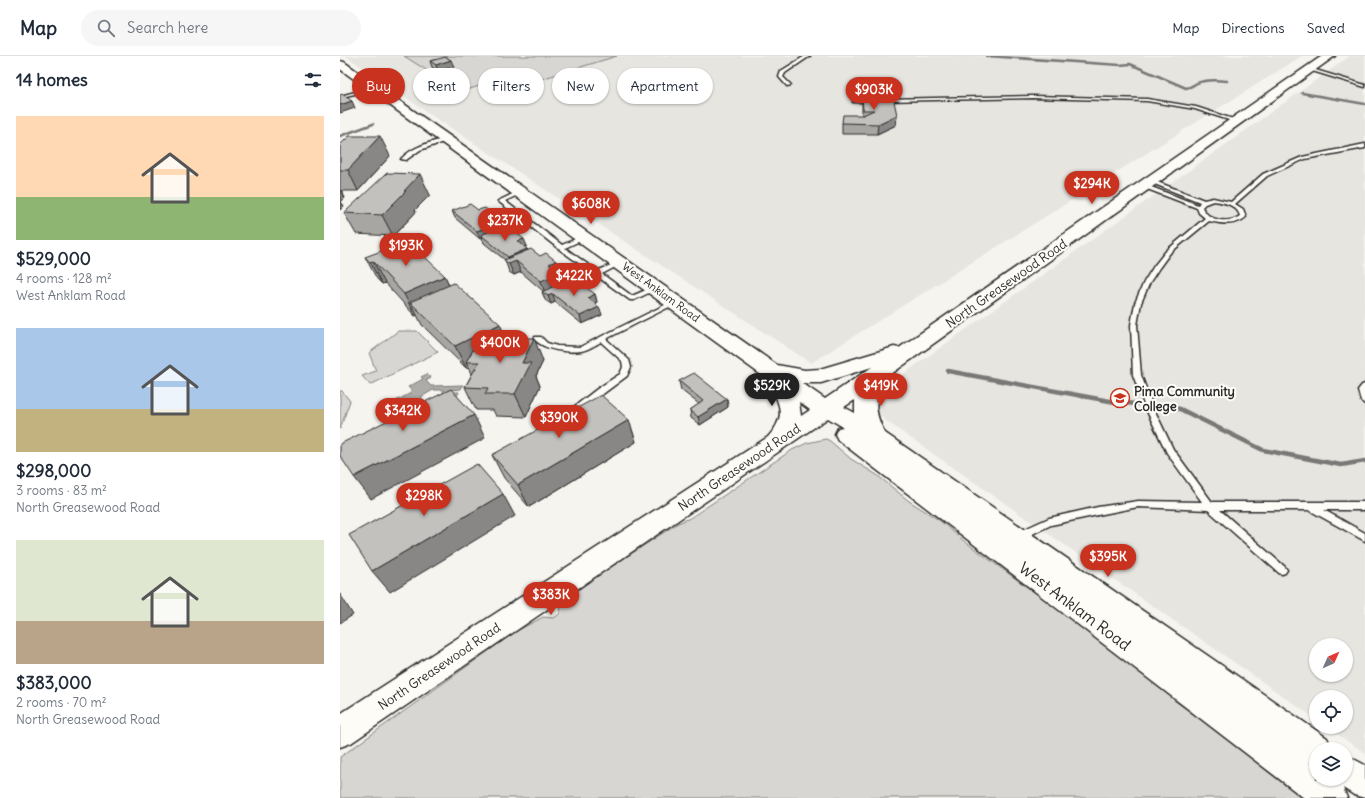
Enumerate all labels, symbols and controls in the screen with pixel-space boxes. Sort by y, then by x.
search box [81,10,361,46]
text: Map [20,16,57,40]
icon: search [95,17,117,39]
text: Search here [127,18,208,37]
text: Map [1172,19,1199,37]
text: Directions [1221,19,1285,37]
text: Saved [1307,19,1345,37]
chip: Buy [352,68,405,104]
chip: Rent [413,68,470,104]
chip: Filters [478,68,544,104]
chip: New [552,68,609,104]
chip: Apartment [617,68,713,104]
text: 14 homes [16,69,88,91]
icon: filters [302,69,324,91]
pin: $903K [846,77,902,111]
text: $903K [855,81,893,98]
icon: home [134,142,206,214]
pin: $294K [1064,171,1120,205]
text: $294K [1073,175,1111,192]
pin: $608K [563,191,619,225]
text: $608K [572,195,610,212]
pin: $237K [477,208,533,242]
text: $237K [487,212,523,229]
pin: $193K [378,233,434,267]
street label: North Greasewood Road [942,235,1070,332]
text: $193K [388,237,424,254]
text: $529,000 [16,248,91,270]
street label: West Anklam Road [619,259,703,325]
pin: $422K [546,263,602,297]
text: $422K [556,267,593,284]
text: 4 rooms · 128 m² [16,270,112,287]
text: West Anklam Road [16,287,126,304]
pin: $400K [472,330,528,364]
text: $400K [480,334,520,351]
icon: home [134,354,206,426]
pin: $529K [744,373,800,407]
pin: $419K [853,373,909,407]
text: $529K [753,377,791,394]
text: $419K [863,377,899,394]
place label: Pima Community College [1134,383,1235,415]
school or university icon: Pima Community College [1109,387,1131,409]
pin: $342K [375,398,431,432]
text: $342K [384,402,422,419]
pin: $390K [531,405,587,439]
text: $390K [540,409,578,426]
street label: North Greasewood Road [675,420,804,515]
text: $298,000 [16,460,91,482]
text: 3 rooms · 83 m² [16,482,107,499]
pin: $298K [396,483,452,517]
text: $298K [405,487,443,504]
text: North Greasewood Road [16,499,160,516]
pin: $395K [1080,544,1136,578]
text: $395K [1089,548,1127,565]
street label: West Anklam Road [1015,557,1135,655]
icon: home [134,566,206,638]
pin: $383K [523,582,579,616]
text: $383K [532,586,570,603]
street label: North Greasewood Road [375,619,504,714]
north arrow [1309,638,1353,682]
map controls [1309,638,1353,786]
text: $383,000 [16,672,92,694]
button: locate [1309,690,1353,734]
text: 2 rooms · 70 m² [16,694,107,711]
text: North Greasewood Road [16,711,160,728]
button: layers [1309,742,1353,786]

